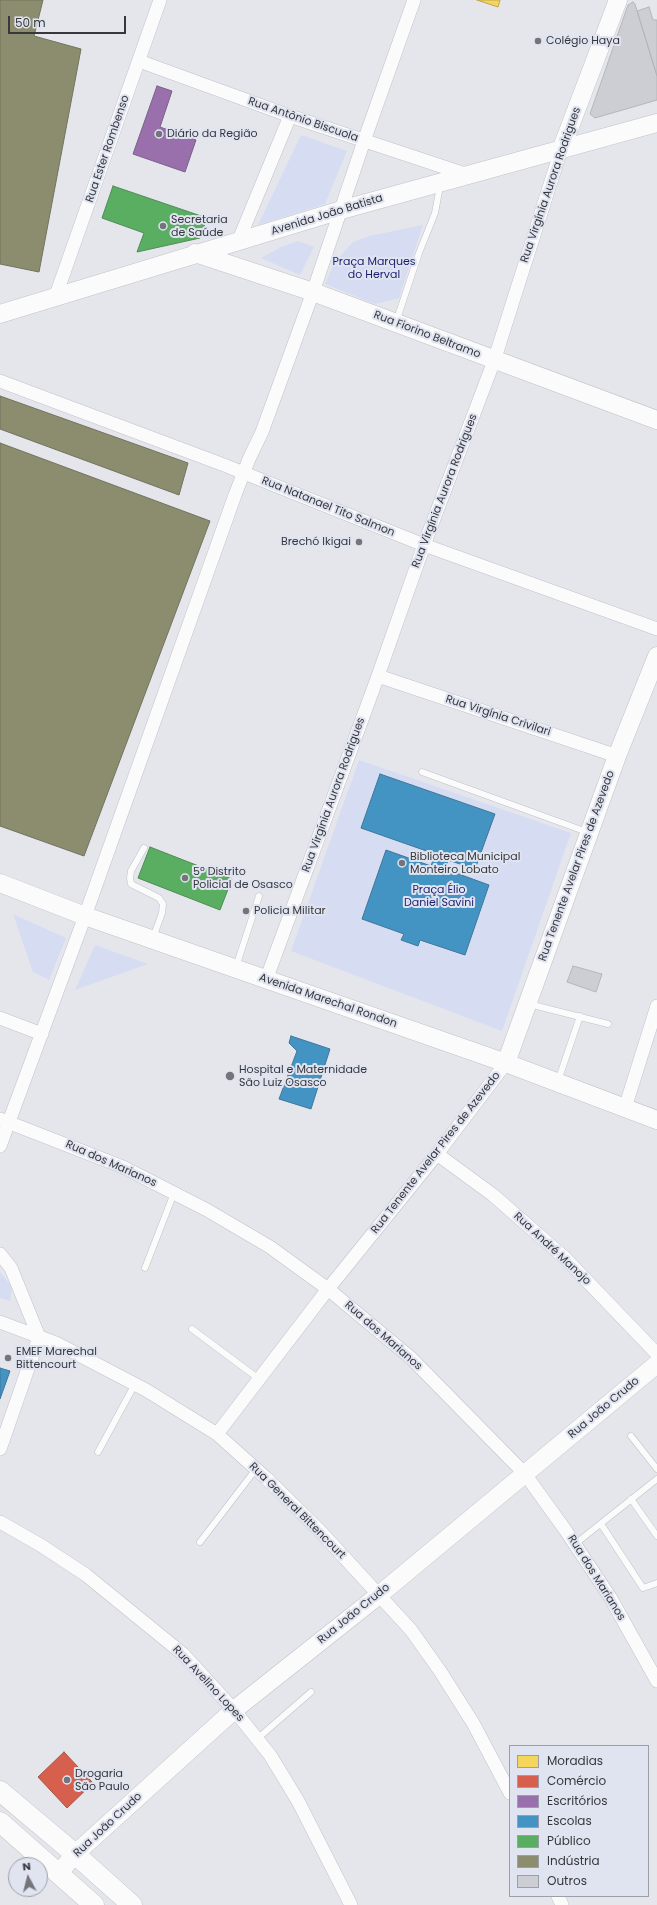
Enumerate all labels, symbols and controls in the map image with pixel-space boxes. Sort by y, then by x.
scale bar [10,8,128,34]
text: 50 m [15,14,46,31]
place label: Colégio Haya [546,34,620,48]
marker: Colégio Haya [533,36,543,46]
street label: Rua Ester Rombenso [83,94,133,204]
street label: Rua Antônio Biscuola [246,95,360,145]
street label: Rua Virgínia Aurora Rodrigues [518,105,584,265]
place label: Diário da Região [167,127,258,141]
marker: Diário da Região [154,129,164,139]
street label: Avenida João Batista [269,192,385,238]
place label: Secretaria de Saúde [171,213,228,239]
marker: Secretaria de Saúde [158,221,168,231]
park label: Praça Marques do Herval [332,255,416,281]
street label: Rua Fiorino Beltramo [372,309,482,361]
street label: Rua Virgínia Aurora Rodrigues [410,412,480,570]
street label: Rua Natanael Tito Salmon [260,474,396,540]
place label: Brechó Ikigai [281,535,351,549]
marker: Brechó Ikigai [354,537,364,547]
street label: Rua Virgínia Crivilari [444,693,552,739]
street label: Rua Virgínia Aurora Rodrigues [300,716,368,874]
street label: Rua Tenente Avelar Pires de Azevedo [536,769,618,963]
place label: Biblioteca Municipal Monteiro Lobato [410,850,520,876]
marker: Biblioteca Municipal Monteiro Lobato [397,858,407,868]
place label: 5º Distrito Policial de Osasco [193,865,293,891]
marker: 5º Distrito Policial de Osasco [180,873,190,883]
park label: Praça Élio Daniel Savini [404,883,474,909]
place label: Policia Militar [254,904,326,918]
marker: Policia Militar [241,906,251,916]
street label: Avenida Marechal Rondon [257,971,399,1031]
place label: Hospital e Maternidade São Luiz Osasco [239,1063,367,1089]
street label: Rua Tenente Avelar Pires de Azevedo [369,1069,503,1237]
marker: Hospital e Maternidade São Luiz Osasco [224,1070,236,1082]
street label: Rua dos Marianos [63,1138,159,1190]
street label: Rua André Manojo [511,1210,593,1288]
street label: Rua dos Marianos [342,1299,424,1373]
place label: EMEF Marechal Bittencourt [16,1345,97,1371]
marker: EMEF Marechal Bittencourt [3,1353,13,1363]
street label: Rua João Crudo [566,1375,642,1441]
street label: Rua General Bittencourt [246,1460,348,1562]
street label: Rua dos Marianos [564,1533,628,1623]
street label: Rua João Crudo [315,1581,393,1647]
street label: Rua Avelino Lopes [170,1643,246,1725]
legend [509,1745,649,1897]
text: Moradias [547,1752,603,1769]
place label: Drogaria São Paulo [75,1767,129,1793]
text: Comércio [547,1772,606,1789]
marker: Drogaria São Paulo [62,1775,72,1785]
street label: Rua João Crudo [71,1790,145,1860]
text: Escritórios [547,1792,608,1809]
text: Escolas [547,1812,592,1829]
text: Público [547,1832,591,1849]
text: Indústria [547,1852,600,1869]
north arrow [8,1857,48,1897]
text: N [22,1858,32,1875]
text: Outros [547,1872,587,1889]

